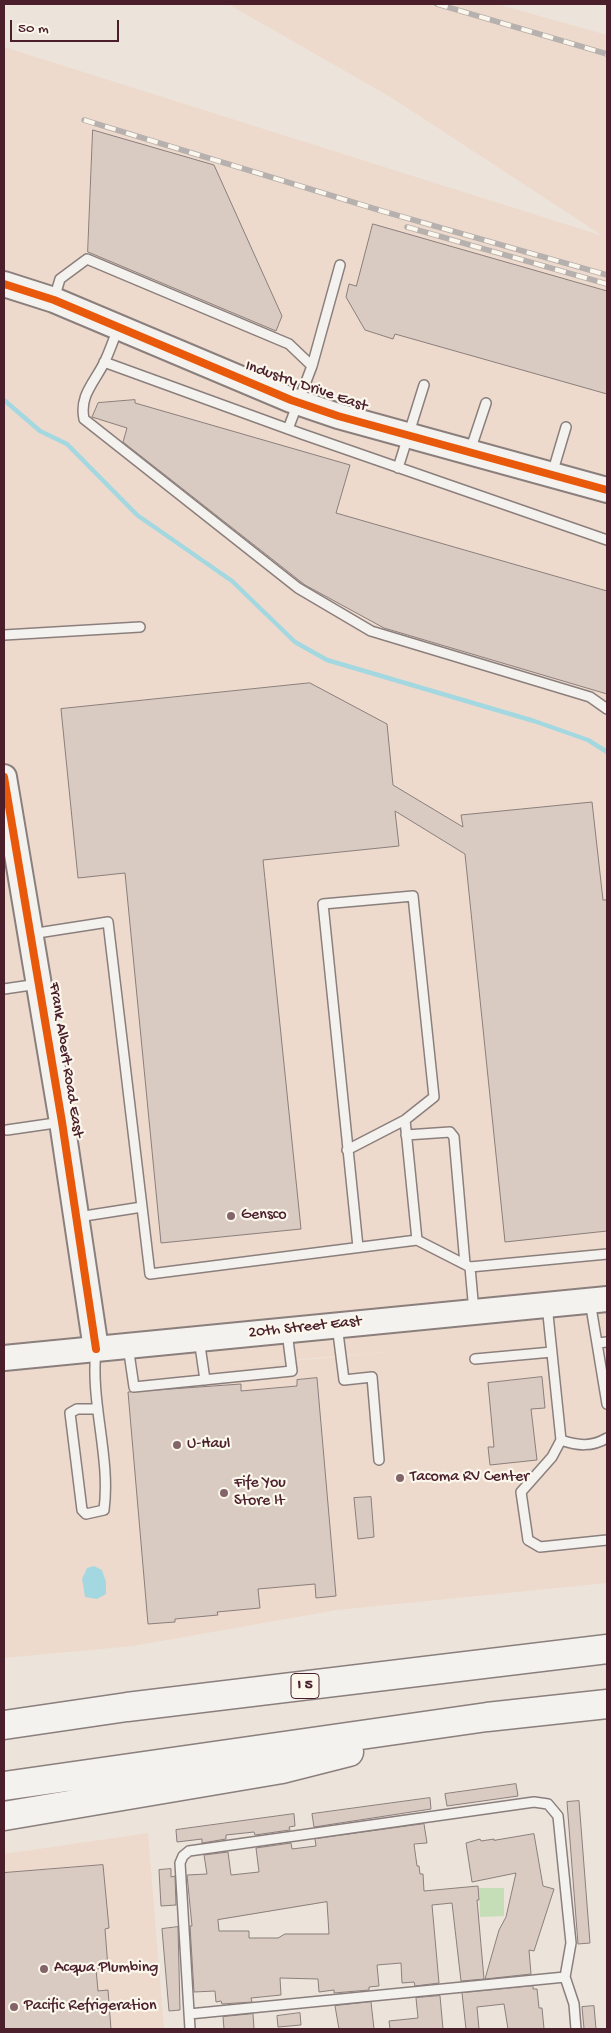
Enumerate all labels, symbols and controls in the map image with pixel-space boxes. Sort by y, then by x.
scale bar [12,10,121,42]
text: 50 m [18,20,49,38]
street label: Industry Drive East [242,357,370,417]
street label: Frank Albert Road East [43,981,87,1139]
place label: Gensco [241,1206,287,1226]
marker: Gensco [225,1210,237,1222]
street label: 20th Street East [248,1313,362,1343]
place label: U-Haul [187,1435,230,1455]
marker: U-Haul [171,1439,183,1451]
place label: Tacoma RV Center [410,1468,529,1488]
marker: Tacoma RV Center [394,1472,406,1484]
place label: Fife You Store It [234,1474,286,1512]
marker: Fife You Store It [218,1487,230,1499]
road number: I 5 [291,1674,319,1698]
place label: Acqua Plumbing [54,1959,158,1979]
marker: Acqua Plumbing [38,1963,50,1975]
place label: Pacific Refrigeration [24,1997,157,2017]
marker: Pacific Refrigeration [8,2001,20,2013]

